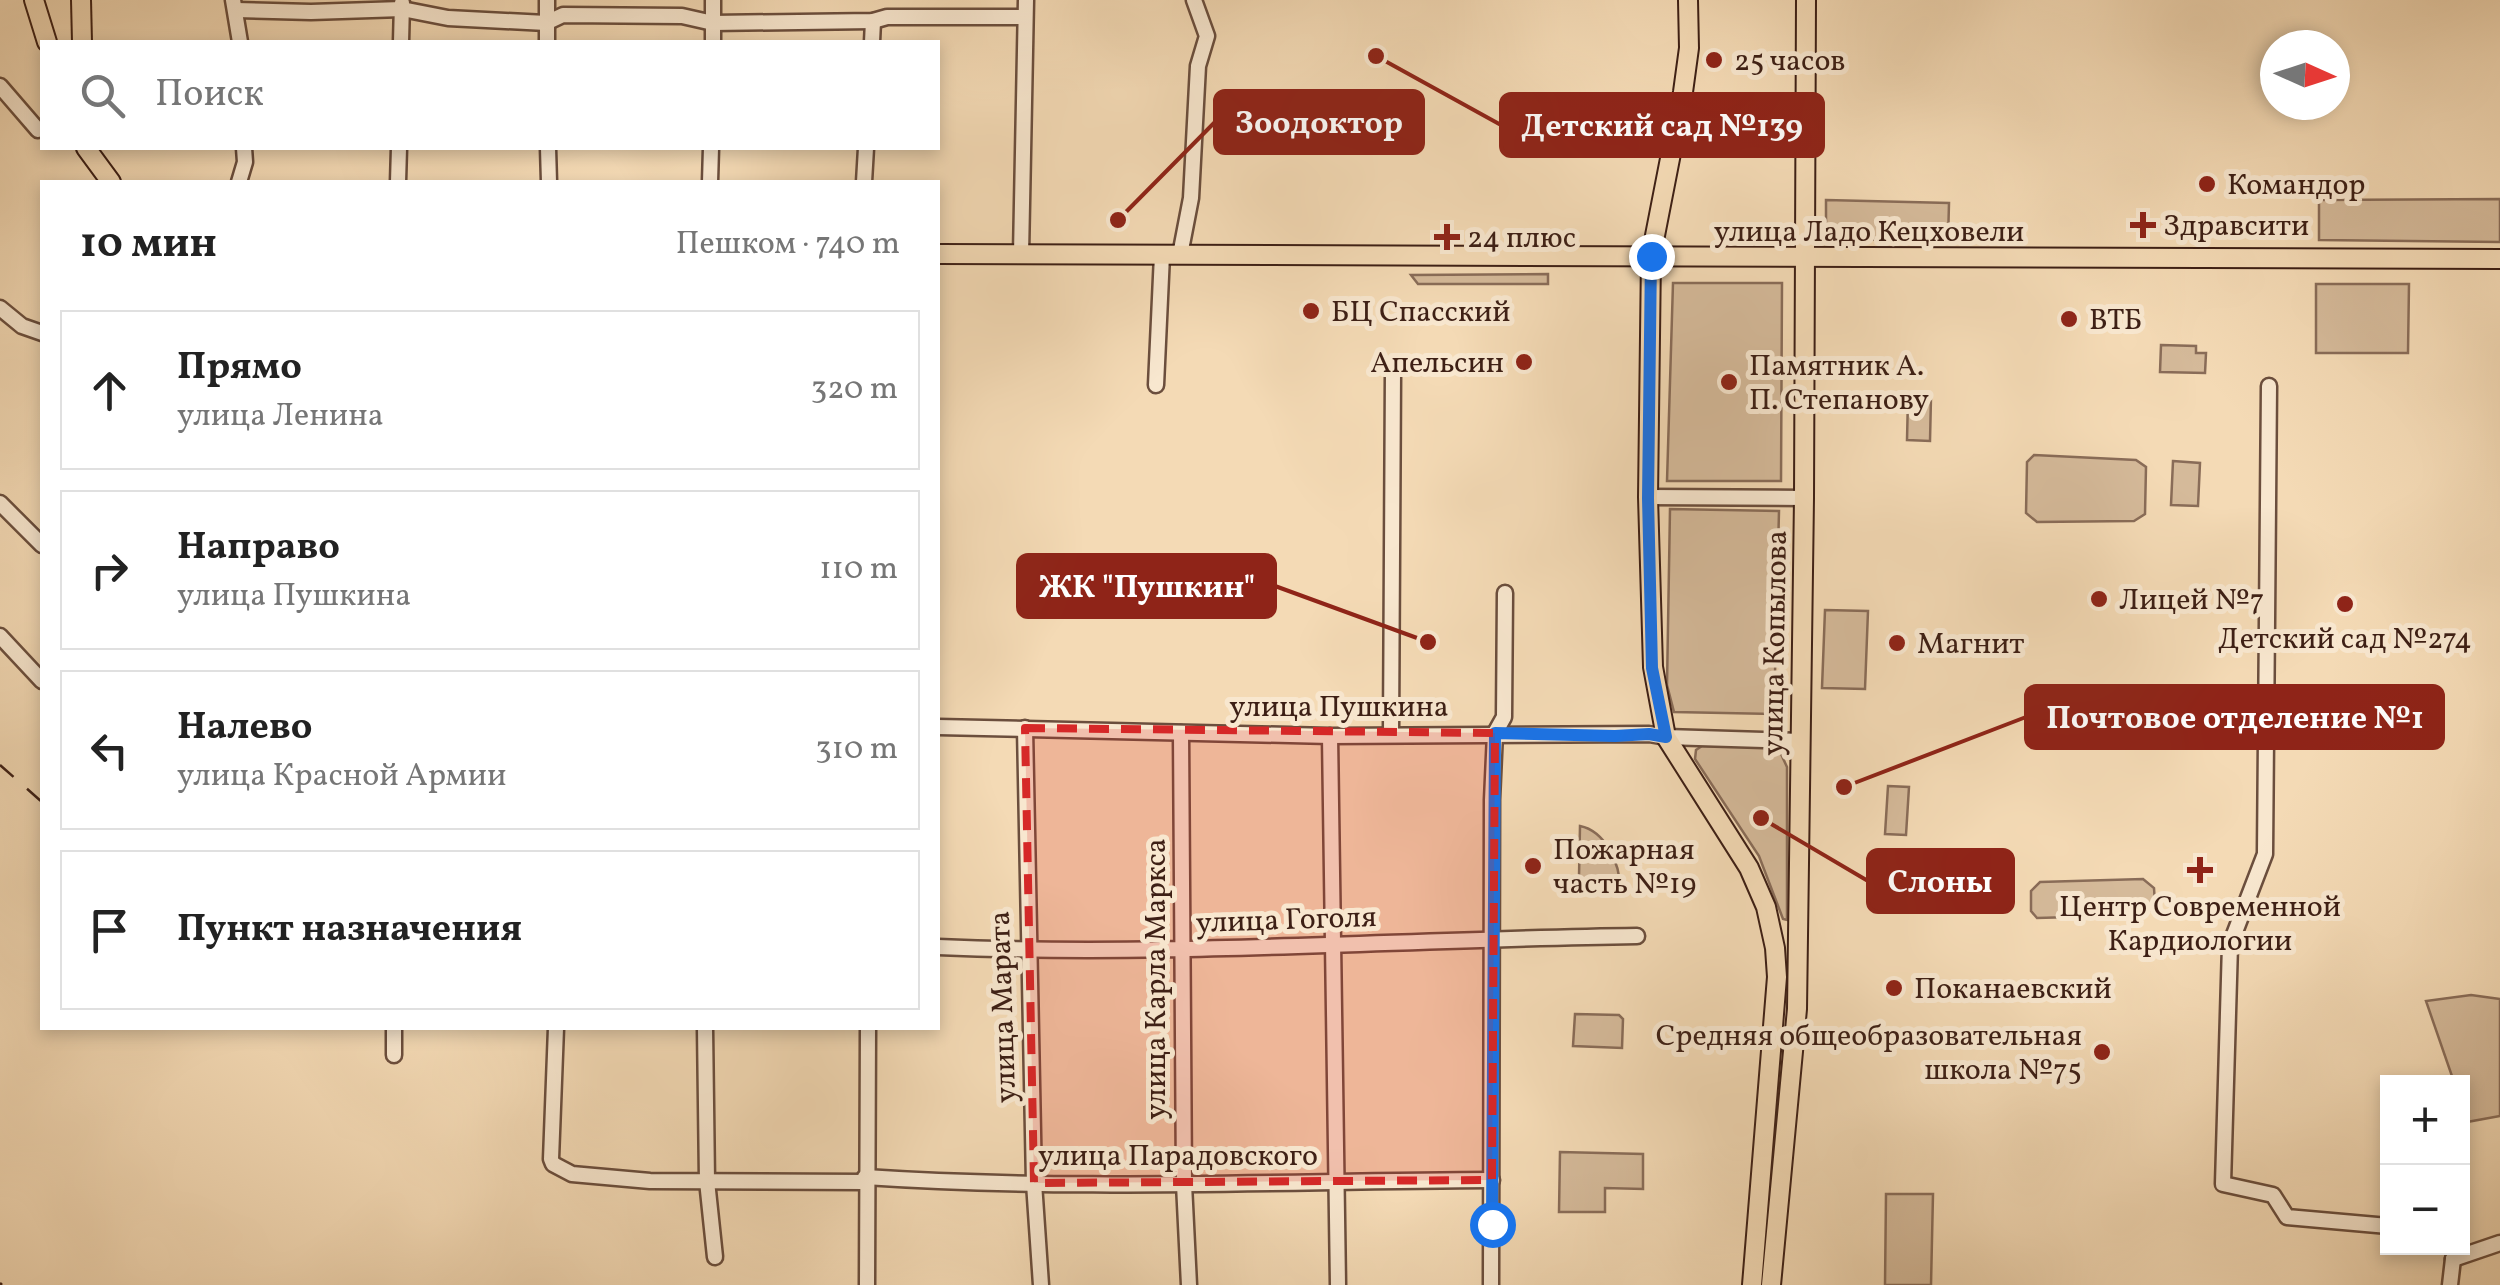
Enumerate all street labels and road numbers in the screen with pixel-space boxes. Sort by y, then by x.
street label: улица Ладо Кецховели [1714,212,2024,254]
street label: улица Копылова [1753,530,1799,756]
street label: улица Пушкина [1229,687,1449,729]
street label: улица Карла Маркса [1136,838,1178,1120]
street label: улица Гоголя [1195,897,1377,945]
street label: улица Марата [980,910,1028,1104]
street label: улица Парадовского [1038,1136,1318,1178]

